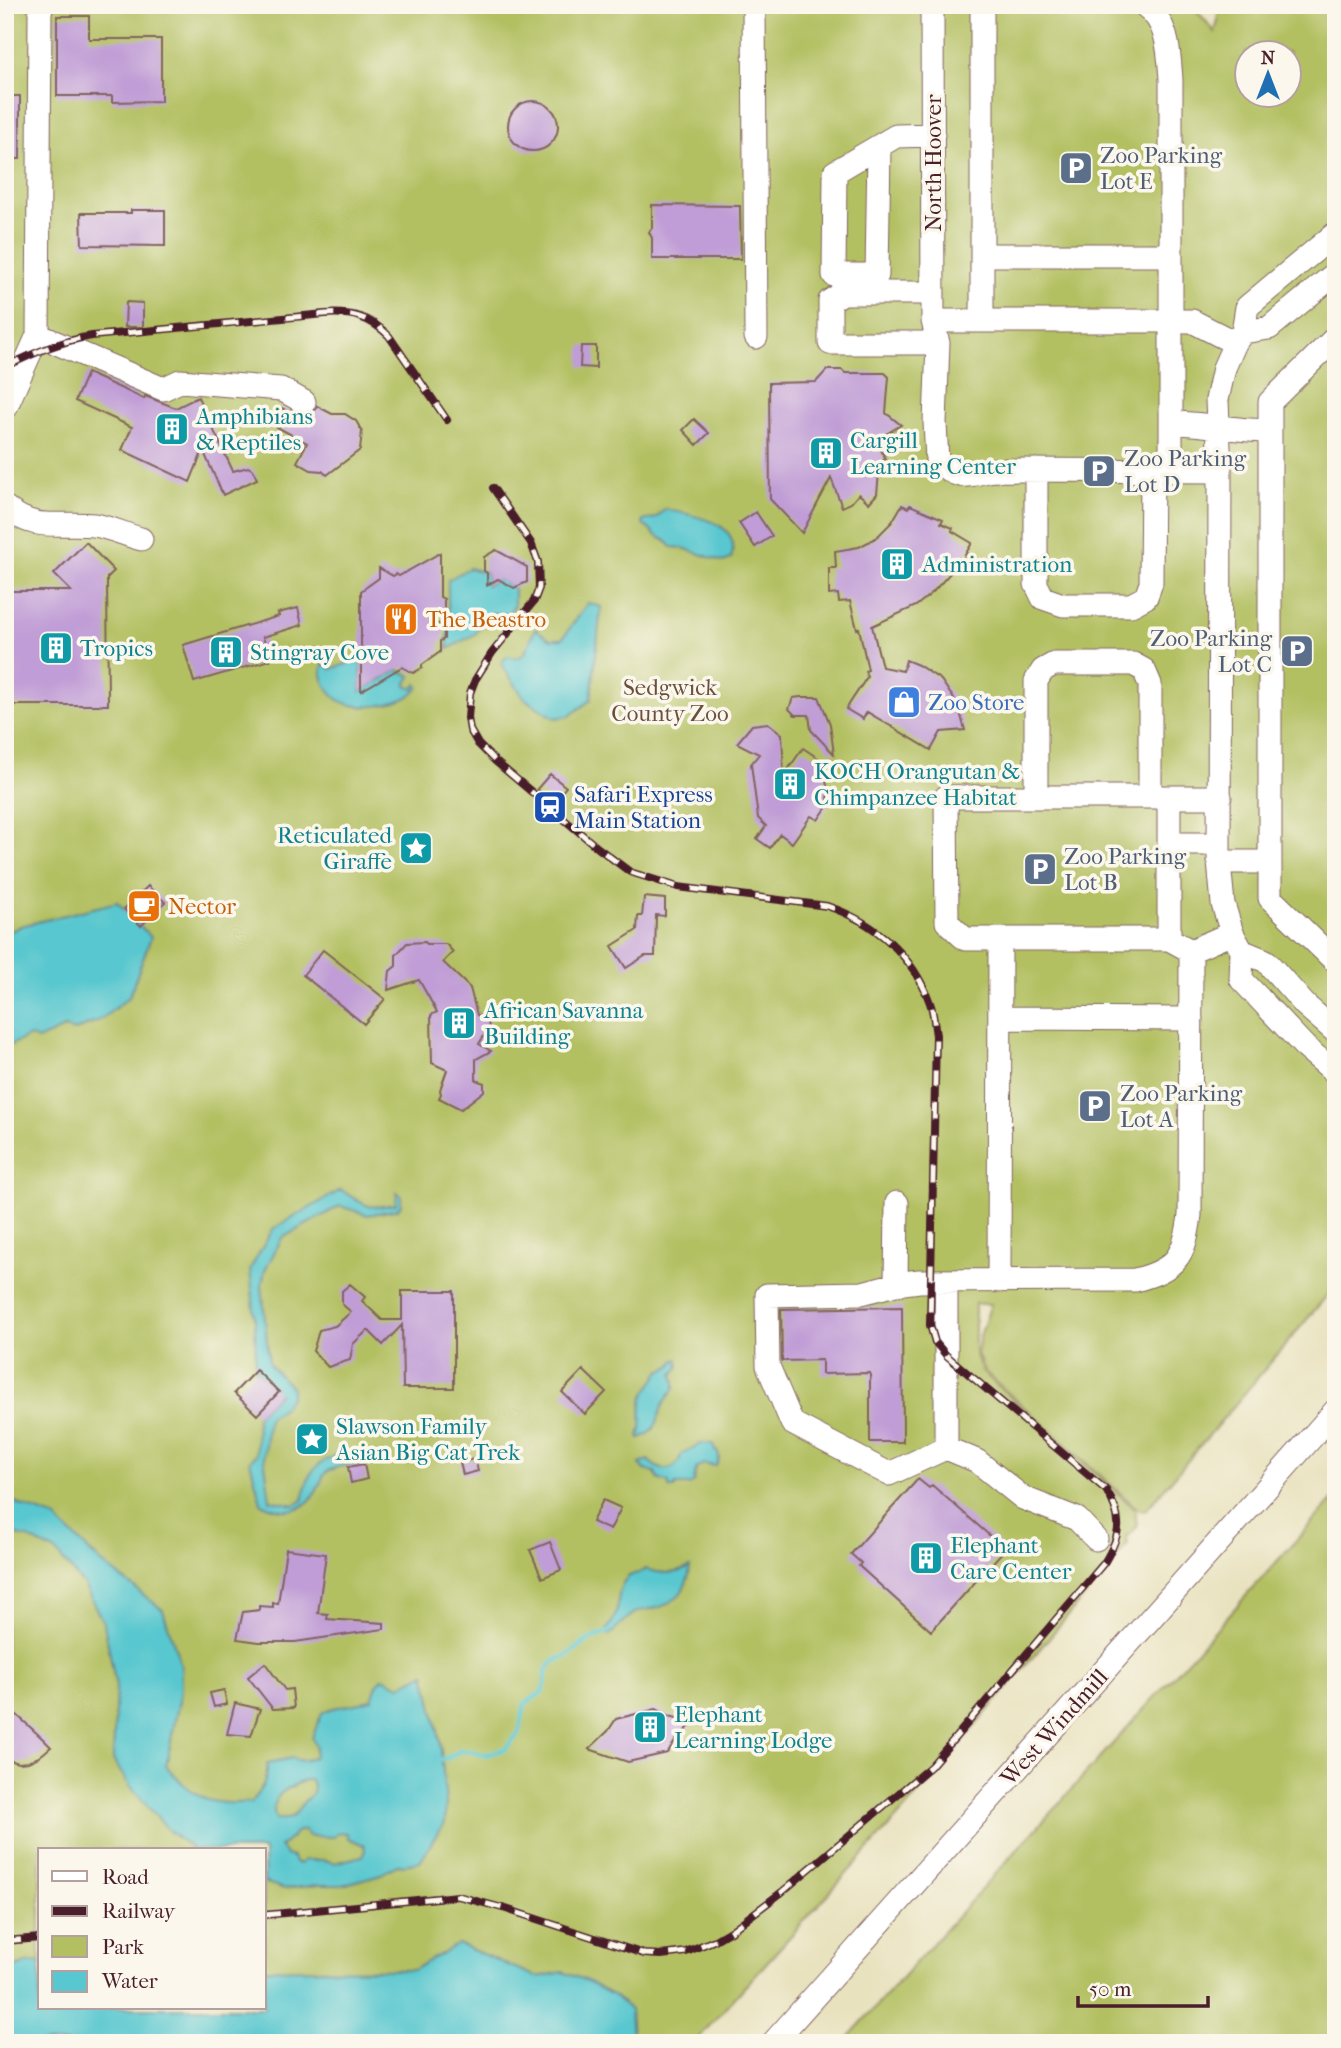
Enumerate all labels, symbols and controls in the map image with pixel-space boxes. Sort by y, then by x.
north arrow [1232,38,1302,108]
text: N [1261,47,1276,69]
street label: North Hoover [920,94,947,232]
place label: Zoo Parking Lot E [1100,142,1223,195]
parking icon: Zoo Parking Lot E [1057,149,1095,187]
place label: Amphibians & Reptiles [195,403,313,456]
building icon: Amphibians & Reptiles [153,410,191,448]
place label: Cargill Learning Center [850,427,1016,480]
building icon: Cargill Learning Center [807,434,845,472]
place label: Zoo Parking Lot D [1124,445,1247,498]
parking icon: Zoo Parking Lot D [1080,452,1118,490]
building icon: Administration [878,545,916,583]
place label: Administration [921,551,1073,578]
restaurant icon: The Beastro [382,600,420,638]
place label: The Beastro [426,606,546,633]
place label: Zoo Parking Lot C [1150,625,1273,678]
building icon: Tropics [37,629,75,667]
parking icon: Zoo Parking Lot C [1278,632,1316,670]
building icon: Stingray Cove [207,633,245,671]
place label: Tropics [80,635,153,662]
place label: Stingray Cove [250,639,389,666]
park label: Sedgwick County Zoo [611,674,729,727]
shop icon: Zoo Store [885,683,923,721]
place label: Zoo Store [928,689,1024,716]
place label: KOCH Orangutan & Chimpanzee Habitat [814,758,1020,811]
building icon: KOCH Orangutan & Chimpanzee Habitat [771,765,809,803]
place label: Safari Express Main Station [574,781,713,834]
station icon: Safari Express Main Station [531,788,569,826]
place label: Reticulated Giraffe [277,822,392,875]
place icon: Reticulated Giraffe [397,829,435,867]
place label: Zoo Parking Lot B [1064,843,1187,896]
parking icon: Zoo Parking Lot B [1021,850,1059,888]
cafe icon: Nector [125,887,163,925]
place label: Nector [168,893,236,920]
place label: African Savanna Building [483,997,644,1050]
building icon: African Savanna Building [440,1004,478,1042]
place label: Zoo Parking Lot A [1120,1080,1243,1133]
parking icon: Zoo Parking Lot A [1076,1087,1114,1125]
place label: Slawson Family Asian Big Cat Trek [335,1413,521,1466]
place icon: Slawson Family Asian Big Cat Trek [293,1420,331,1458]
place label: Elephant Care Center [950,1532,1072,1585]
building icon: Elephant Care Center [907,1539,945,1577]
street label: West Windmill [994,1663,1114,1792]
place label: Elephant Learning Lodge [674,1701,832,1754]
building icon: Elephant Learning Lodge [631,1708,669,1746]
legend [38,1848,266,2010]
text: Road [102,1865,149,1889]
text: Railway [102,1899,176,1923]
text: Park [102,1935,144,1959]
scale bar [1078,1964,1208,2008]
text: Water [101,1969,158,1993]
text: 50 m [1089,1977,1132,2001]

